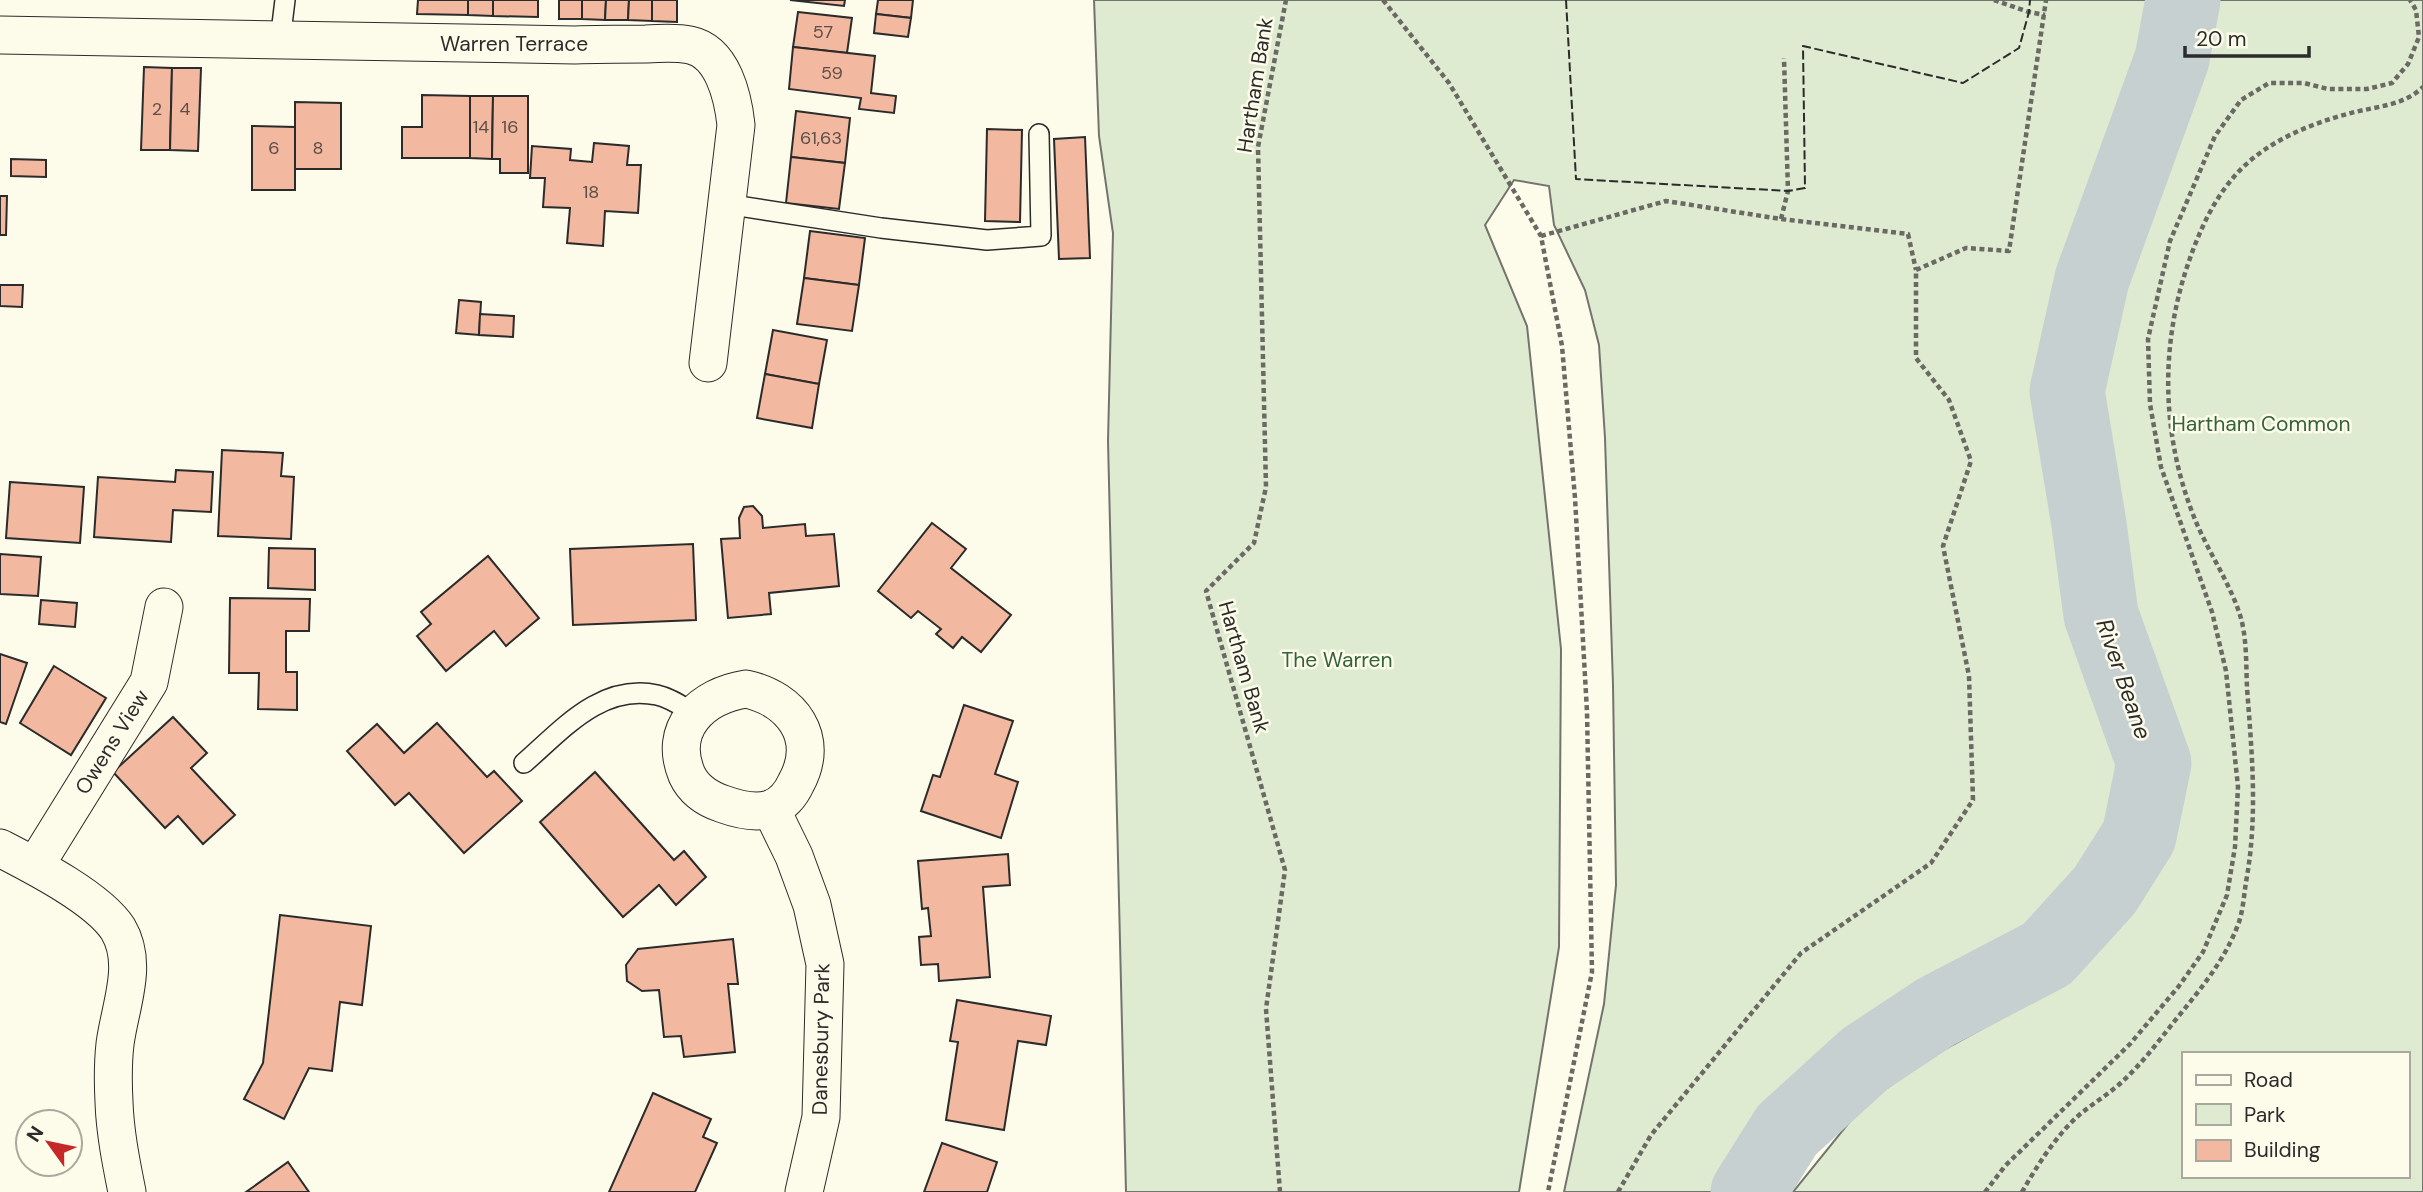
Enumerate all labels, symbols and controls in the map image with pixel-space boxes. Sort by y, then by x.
scale bar [2185,14,2309,58]
street label: Hartham Bank [1231,15,1280,154]
house number: 57 [813,20,833,44]
text: 20 m [2196,25,2247,53]
street label: Warren Terrace [440,30,588,58]
house number: 59 [821,61,843,85]
house number: 2 [152,97,162,121]
house number: 4 [180,97,191,121]
house number: 14 [473,115,489,139]
house number: 16 [502,115,518,139]
house number: 61,63 [800,126,842,150]
house number: 6 [268,136,280,160]
house number: 8 [313,136,323,160]
house number: 18 [583,180,599,204]
park label: Hartham Common [2172,410,2350,438]
street label: Hartham Bank [1212,598,1276,737]
water label: River Beane [2089,615,2159,743]
park label: The Warren [1281,646,1393,674]
street label: Owens View [69,684,155,800]
street label: Danesbury Park [806,962,836,1115]
legend [2182,1052,2409,1178]
text: Road [2244,1066,2293,1094]
text: Park [2244,1101,2286,1129]
north arrow [14,1108,84,1178]
text: N [21,1121,49,1147]
text: Building [2244,1136,2321,1164]

